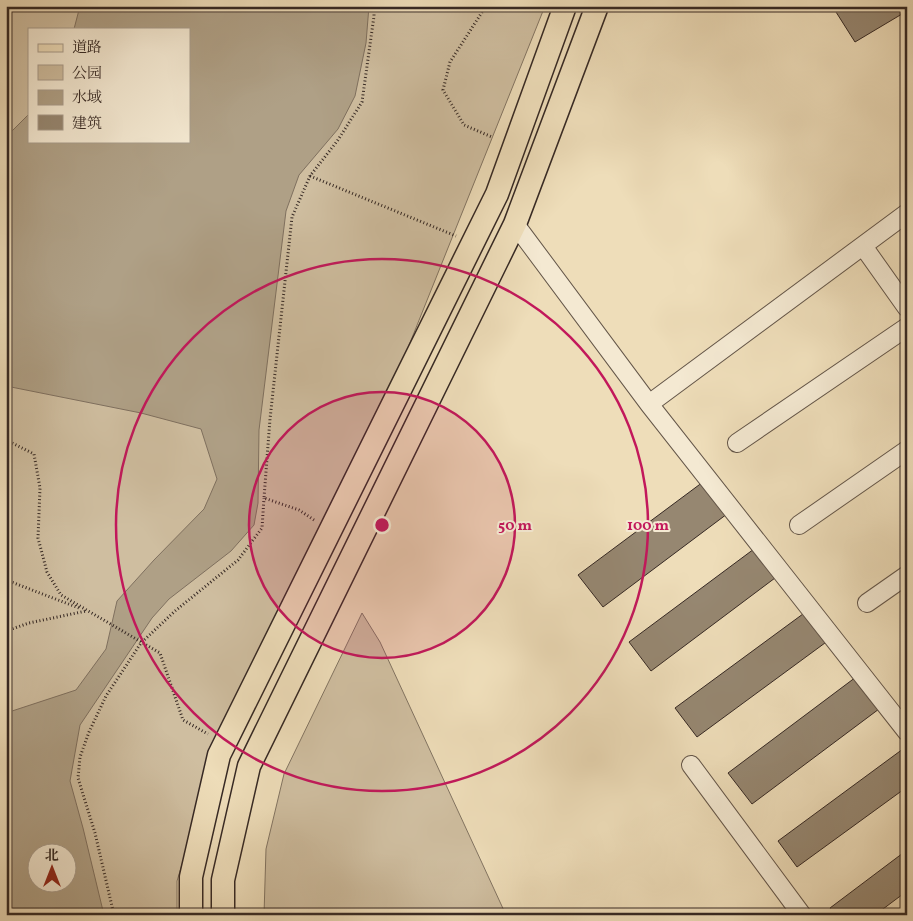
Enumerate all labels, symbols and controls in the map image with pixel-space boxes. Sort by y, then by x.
legend [28,28,190,142]
text: 道路 [72,38,102,59]
text: 公园 [72,64,102,85]
text: 水域 [72,88,102,109]
text: 建筑 [72,114,102,135]
centre of rings [373,516,391,534]
text: 50 m [498,516,532,537]
text: 100 m [627,516,670,537]
north arrow [28,844,78,894]
text: 北 [45,847,59,866]

